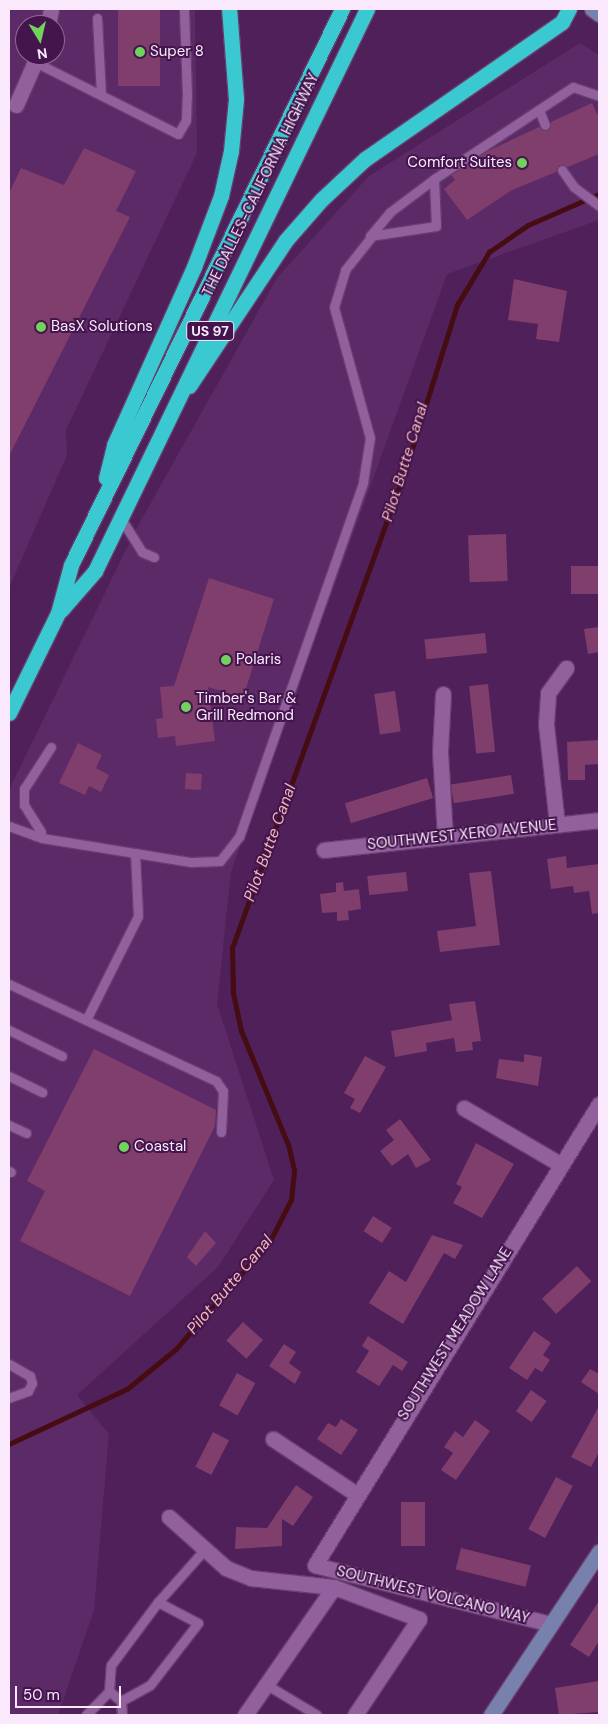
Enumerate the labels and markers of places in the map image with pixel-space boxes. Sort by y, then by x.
place label: Super 8 [150,43,204,61]
marker: Super 8 [134,46,146,58]
place label: Comfort Suites [407,154,512,172]
marker: Comfort Suites [516,157,528,169]
place label: BasX Solutions [51,318,153,336]
marker: BasX Solutions [35,321,47,333]
place label: Polaris [236,651,281,669]
marker: Polaris [220,654,232,666]
place label: Timber's Bar & Grill Redmond [196,689,296,724]
marker: Timber's Bar & Grill Redmond [180,701,192,713]
place label: Coastal [134,1138,186,1156]
marker: Coastal [118,1141,130,1153]

